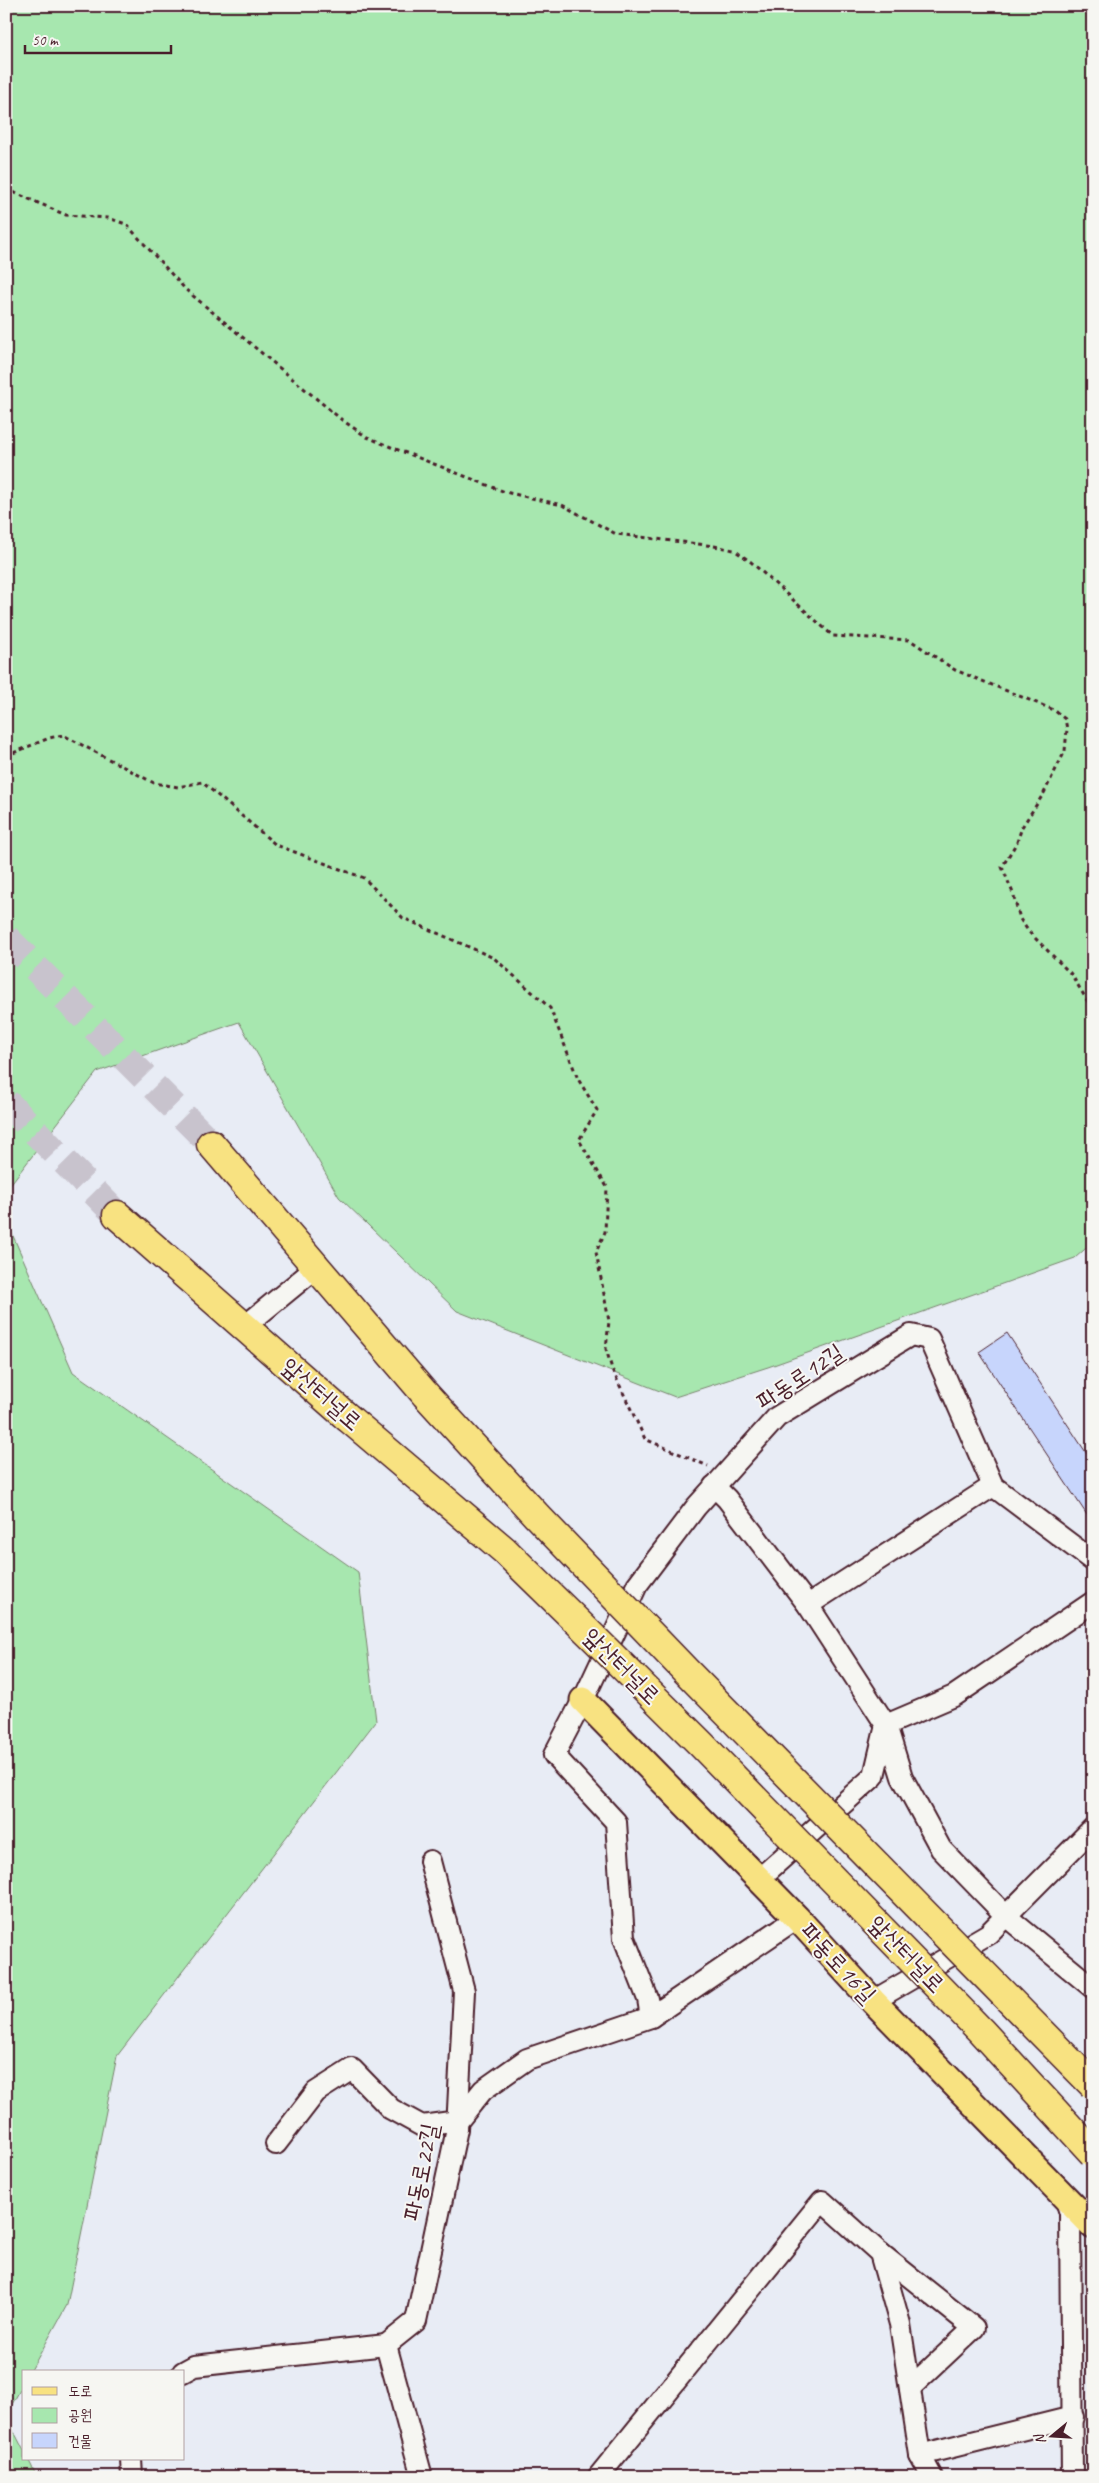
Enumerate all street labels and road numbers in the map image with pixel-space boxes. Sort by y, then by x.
street label: 파동로12길 [751,1337,849,1417]
street label: 앞산터널로 [276,1351,368,1437]
street label: 앞산터널로 [577,1621,667,1711]
street label: 앞산터널로 [863,1909,951,1999]
street label: 파동로16길 [793,1917,883,2009]
street label: 파동로22길 [397,2121,445,2223]

